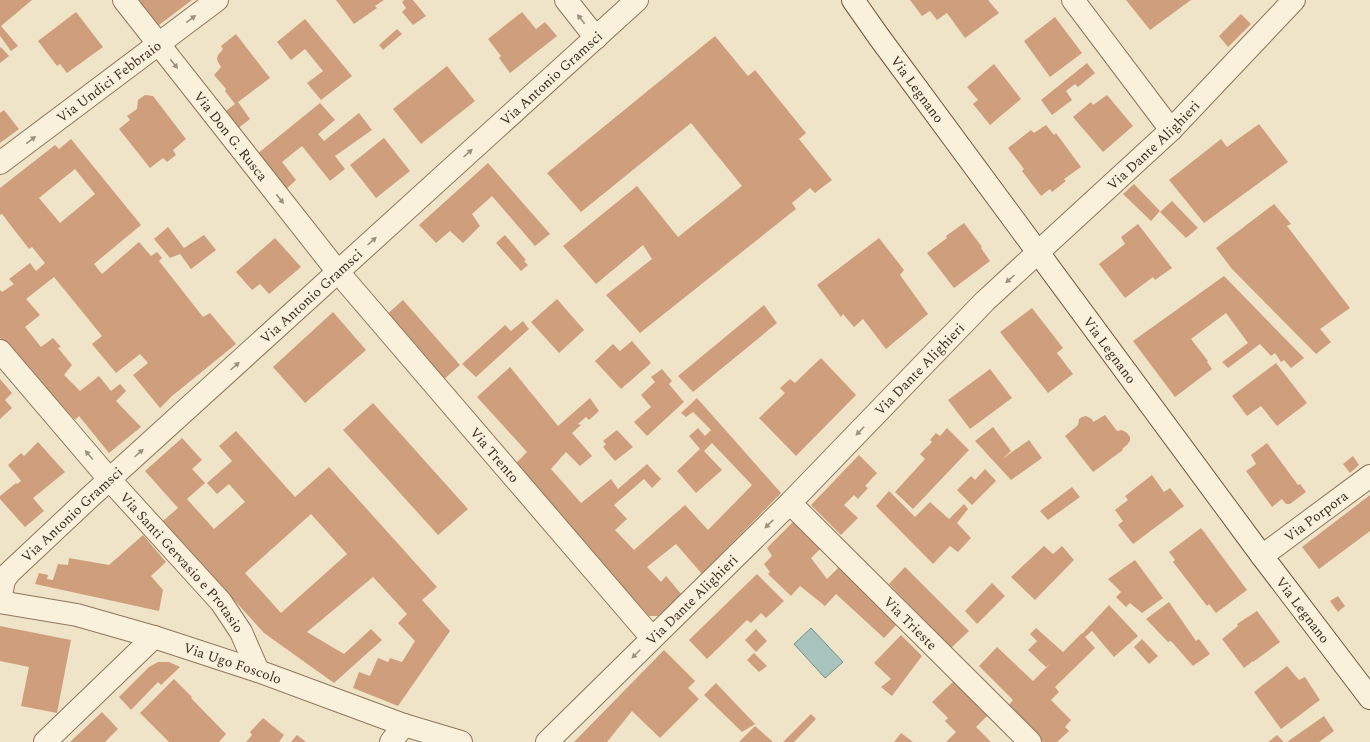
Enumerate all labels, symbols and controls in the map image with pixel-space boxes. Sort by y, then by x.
one-way arrow [577,13,585,24]
one-way arrow [186,16,196,24]
street label: Via Antonio Gramsci [495,26,607,130]
street label: Via Undici Febbraio [52,35,166,128]
street label: Via Legnano [886,51,949,127]
one-way arrow [170,58,178,69]
street label: Via Don G. Rusca [189,86,273,186]
street label: Via Dante Alighieri [1102,95,1205,195]
one-way arrow [26,135,37,144]
one-way arrow [464,149,473,158]
one-way arrow [276,193,285,204]
one-way arrow [367,236,377,245]
street label: Via Antonio Gramsci [255,244,367,348]
one-way arrow [1005,274,1015,283]
street label: Via Legnano [1078,312,1142,388]
street label: Via Dante Alighieri [869,318,969,420]
one-way arrow [230,361,240,371]
street label: Via Trento [465,423,525,487]
one-way arrow [855,426,865,436]
one-way arrow [84,449,93,460]
one-way arrow [133,449,144,458]
street label: Via Antonio Gramsci [16,462,127,567]
street label: Via Porpora [1279,485,1352,547]
street label: Via Santi Gervasio e Protasio [115,487,249,637]
one-way arrow [764,519,774,529]
street label: Via Dante Alighieri [641,549,743,650]
street label: Via Legnano [1271,572,1335,648]
street label: Via Trieste [879,591,942,655]
street label: Via Ugo Foscolo [181,637,285,689]
one-way arrow [631,649,641,659]

